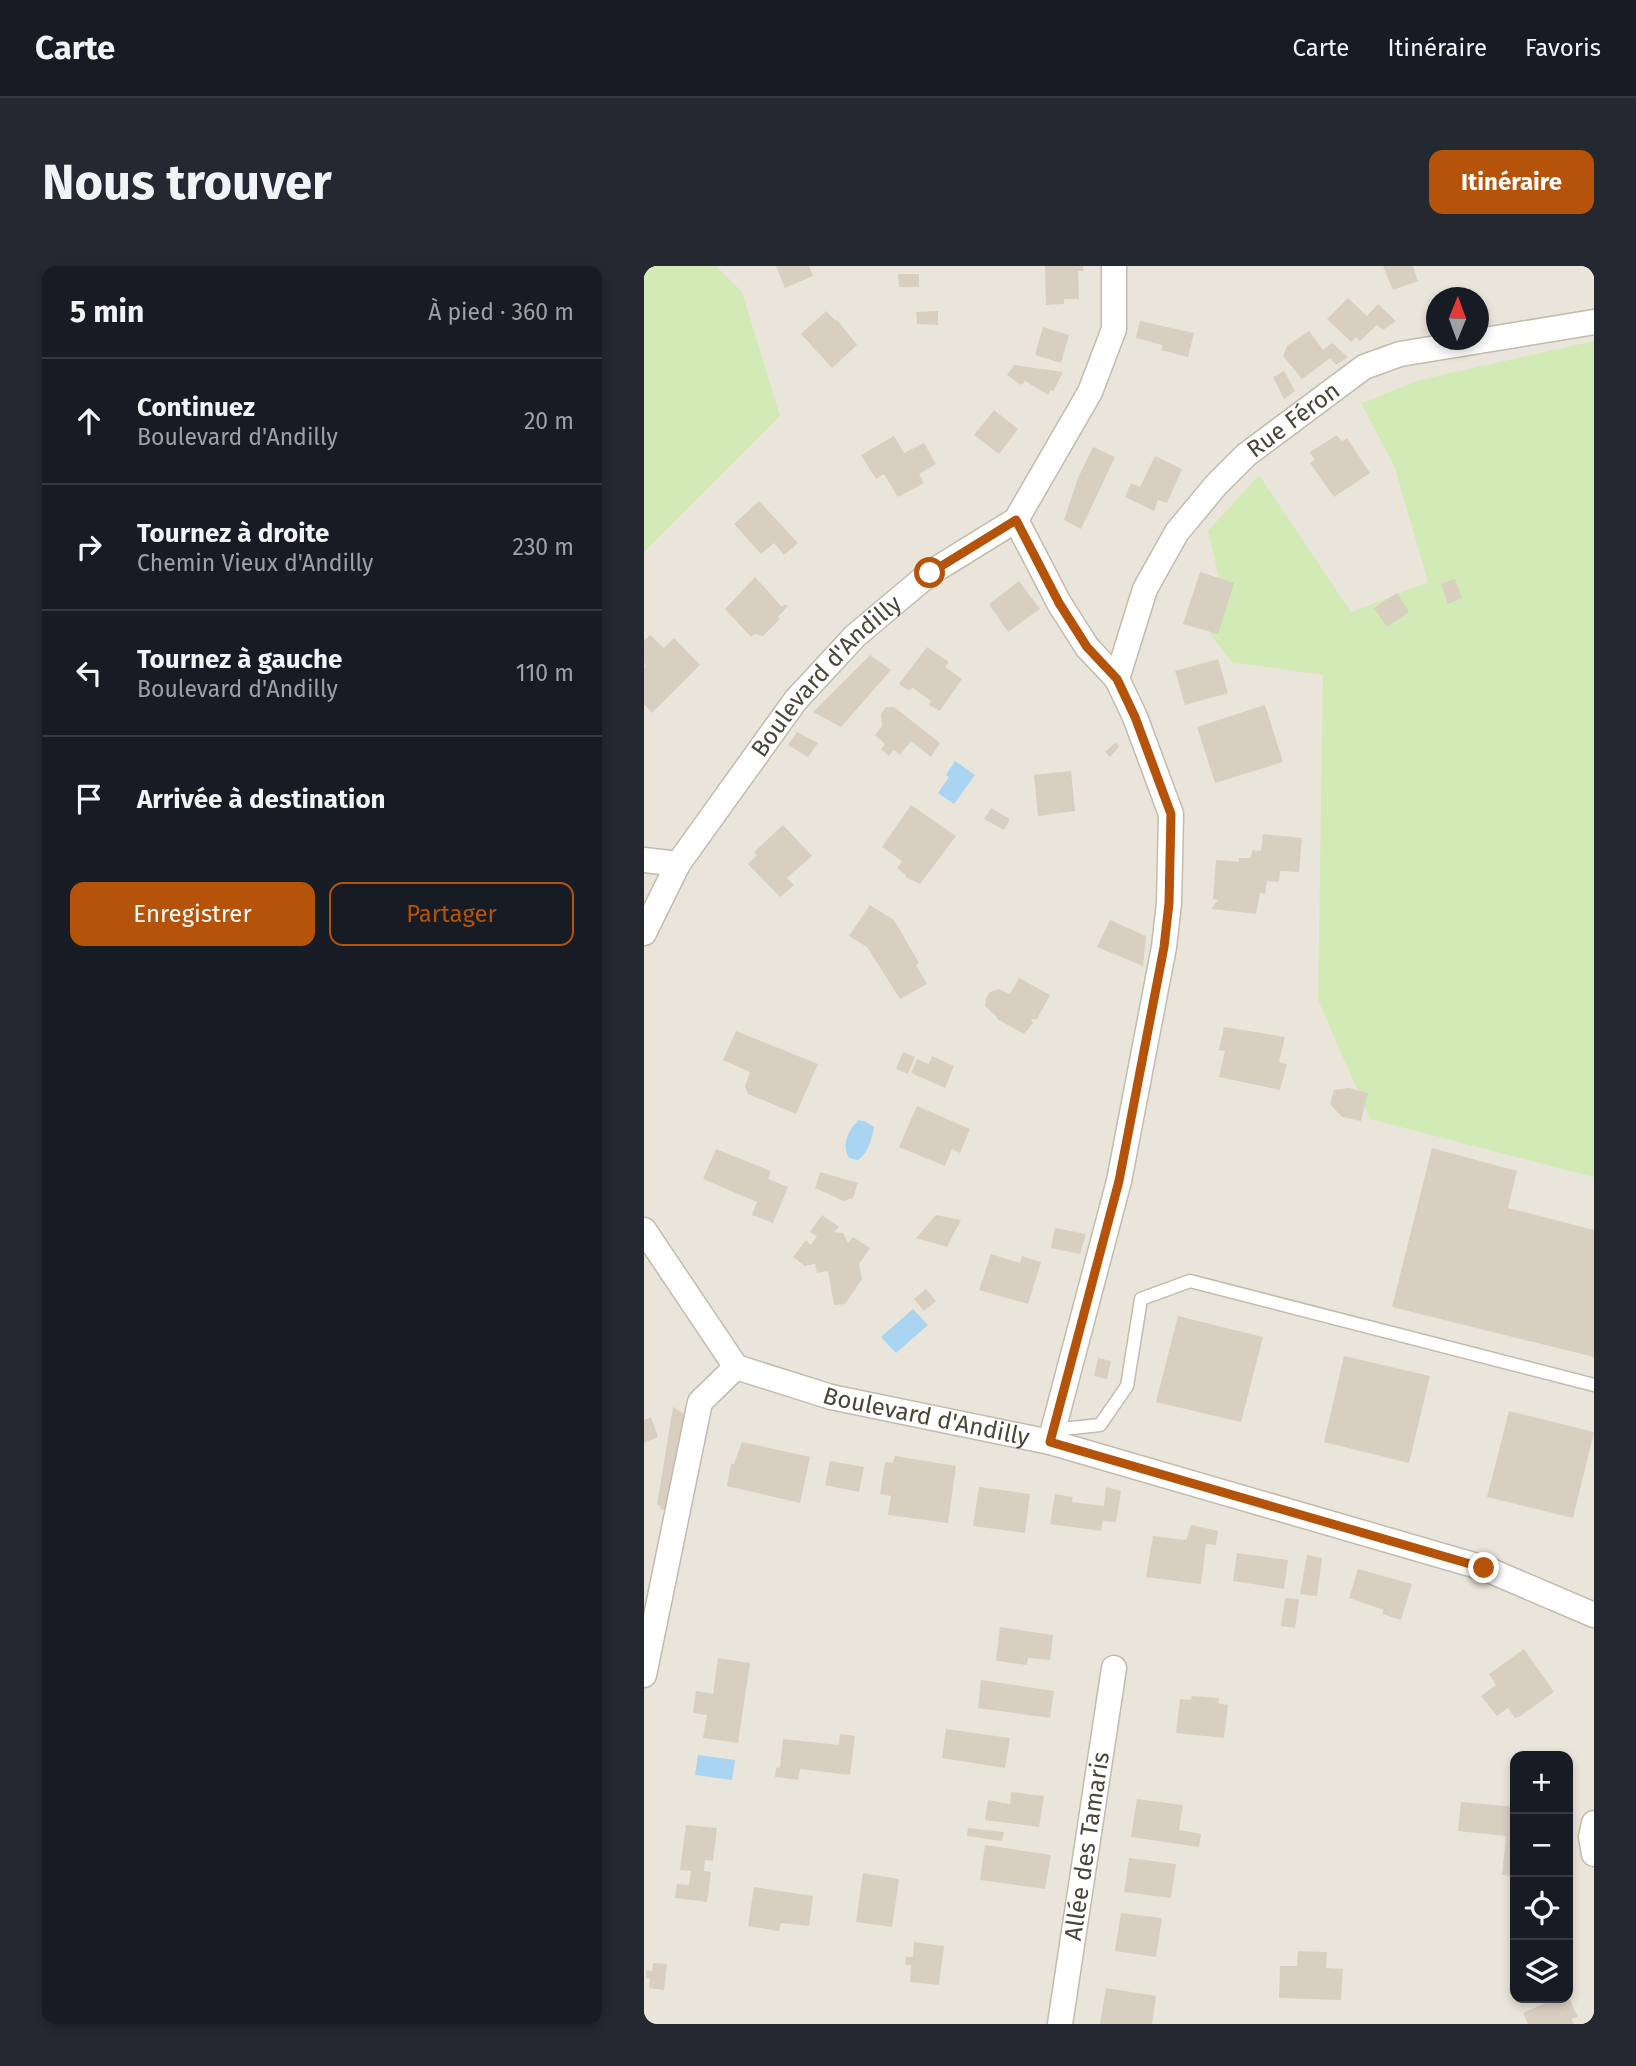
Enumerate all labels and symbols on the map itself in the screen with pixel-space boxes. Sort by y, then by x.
north arrow [1426,287,1489,350]
street label: Rue Féron [1241,376,1345,464]
route start [914,557,945,588]
street label: Boulevard d'Andilly [745,589,907,762]
street label: Boulevard d'Andilly [820,1381,1032,1451]
route end [1468,1552,1499,1583]
street label: Allée des Tamaris [1059,1750,1115,1942]

